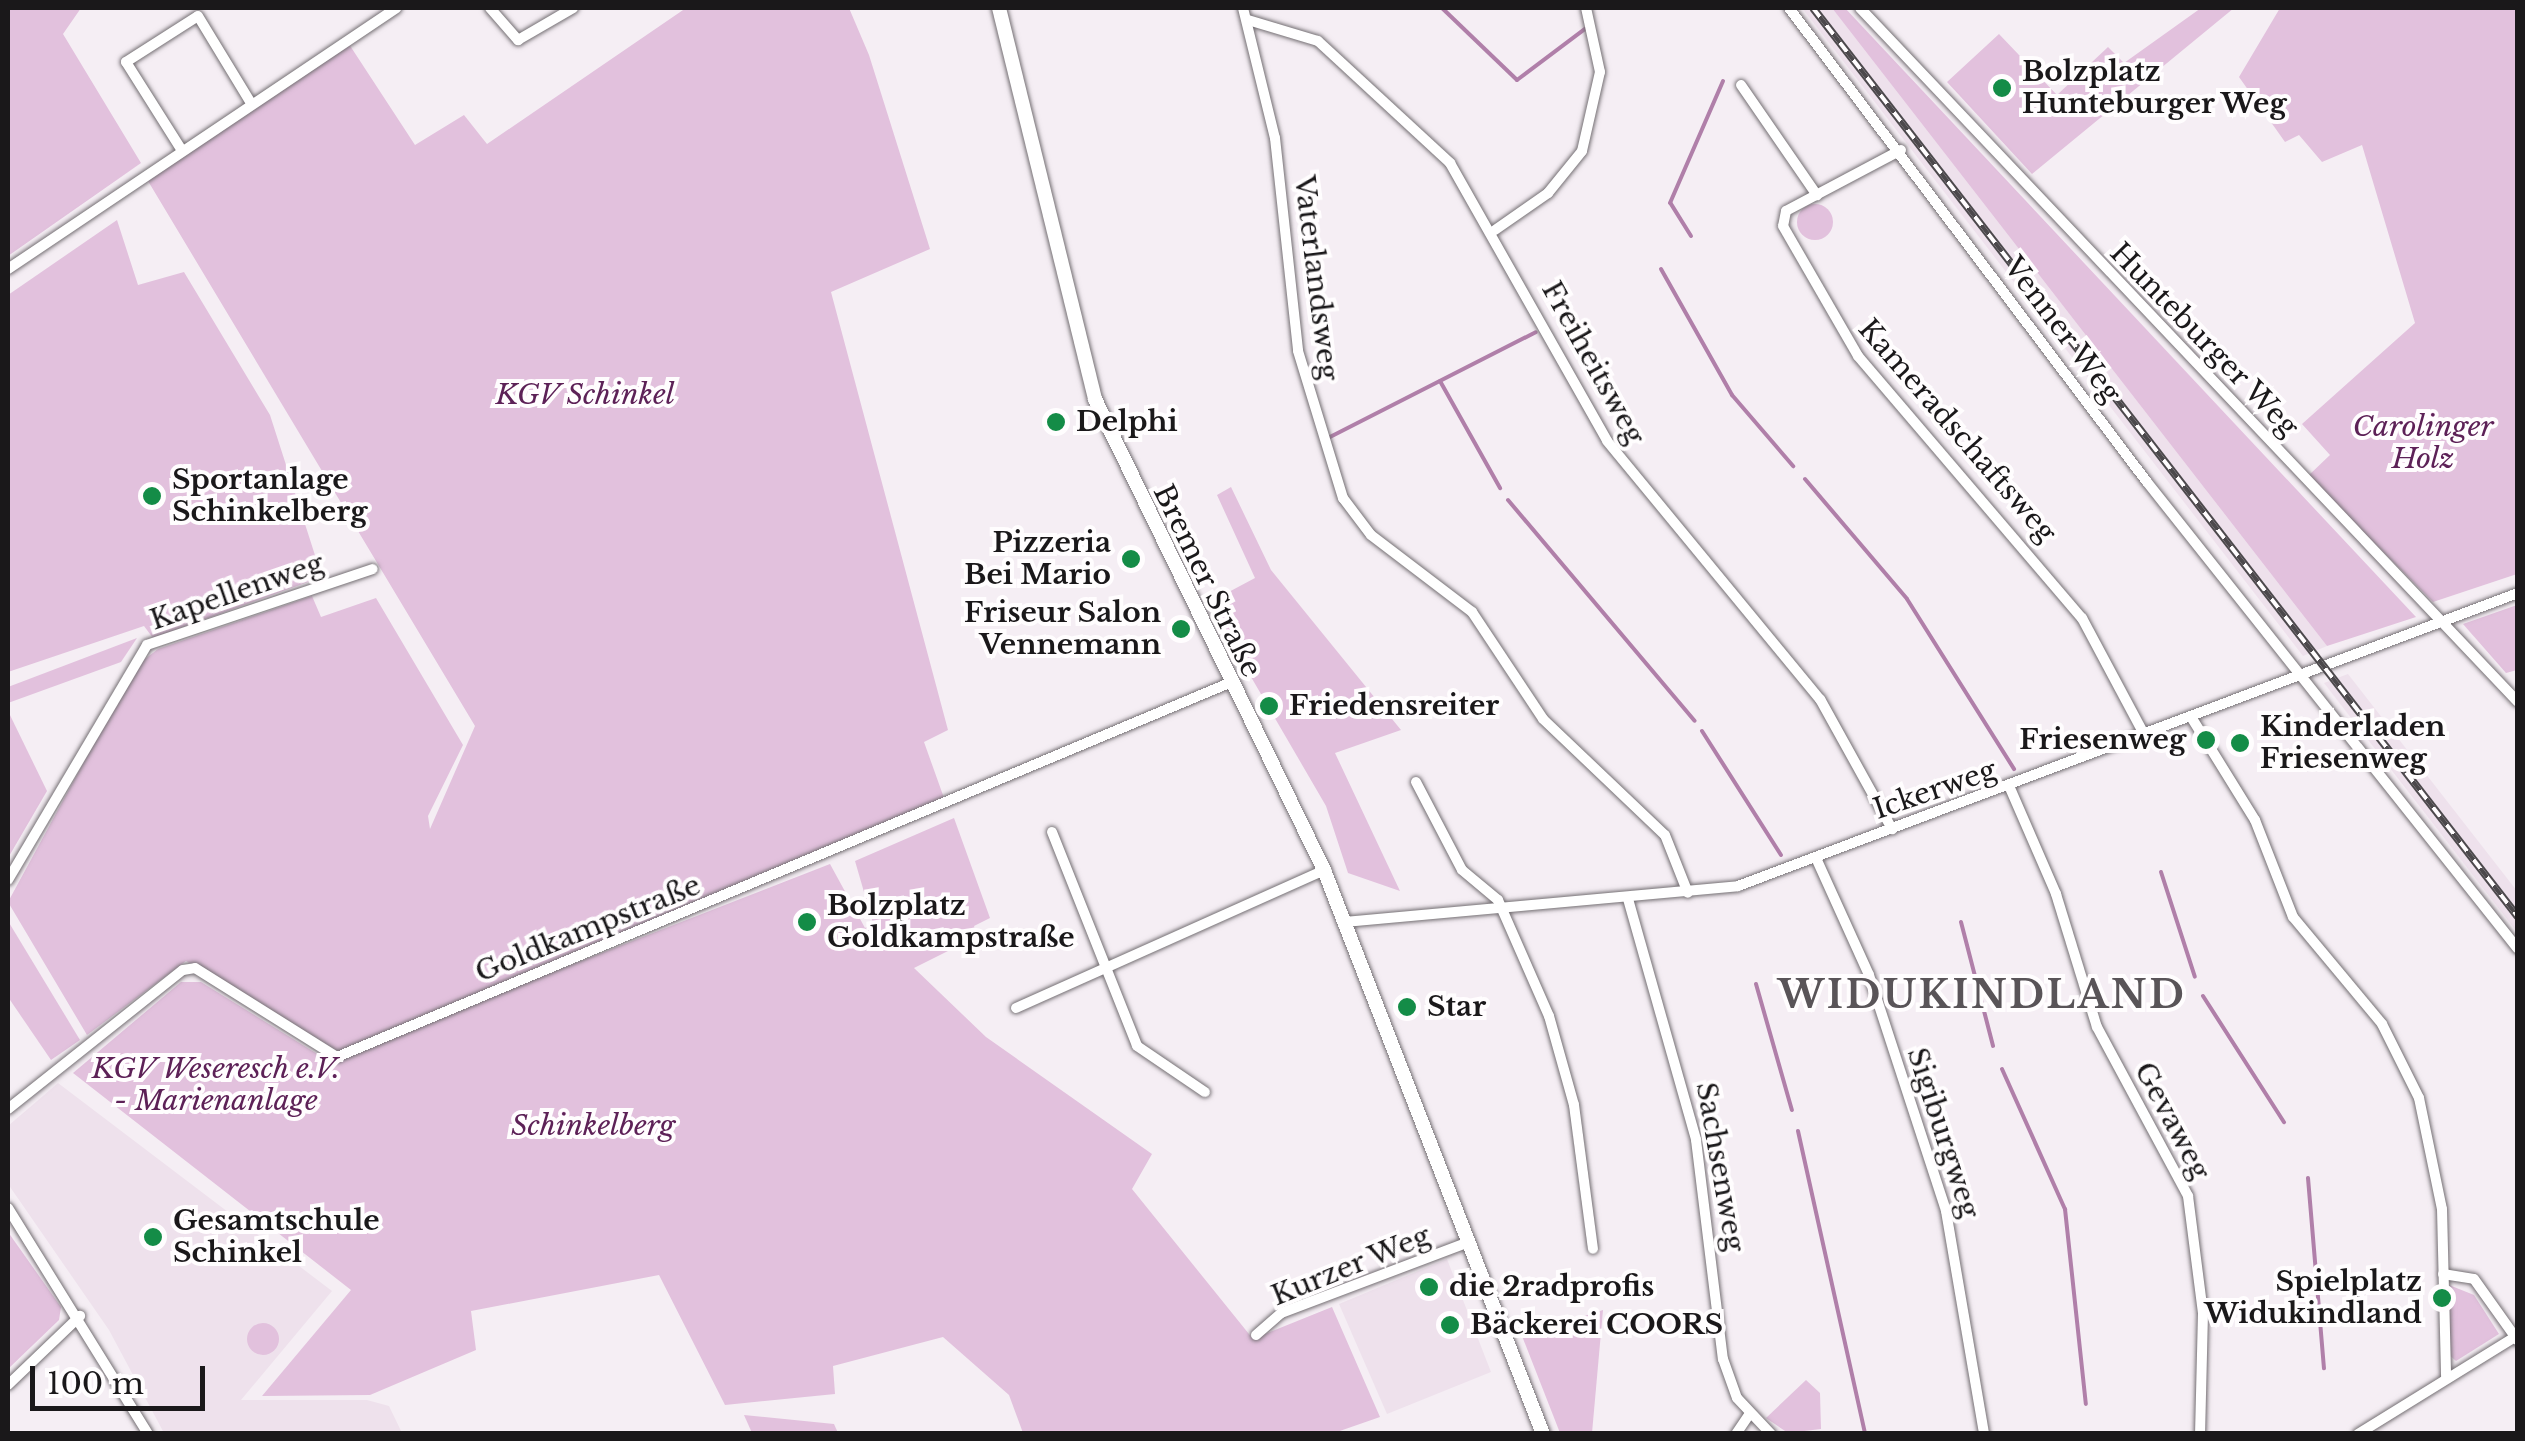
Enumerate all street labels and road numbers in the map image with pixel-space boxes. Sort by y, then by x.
street label: Vaterlandsweg [1287,174,1345,382]
street label: Hunteburger Weg [2102,235,2306,445]
street label: Venner Weg [1996,250,2128,410]
street label: Freiheitsweg [1534,276,1652,450]
street label: Kameradschaftsweg [1851,313,2063,549]
street label: Bremer Straße [1146,479,1268,683]
street label: Kapellenweg [146,547,328,637]
street label: Ickerweg [1869,753,2001,827]
street label: Goldkampstraße [471,869,705,989]
street label: Sigiburgweg [1900,1043,1986,1223]
street label: Gevaweg [2127,1057,2217,1185]
street label: Sachsenweg [1689,1080,1751,1254]
street label: Kurzer Weg [1266,1219,1436,1313]

